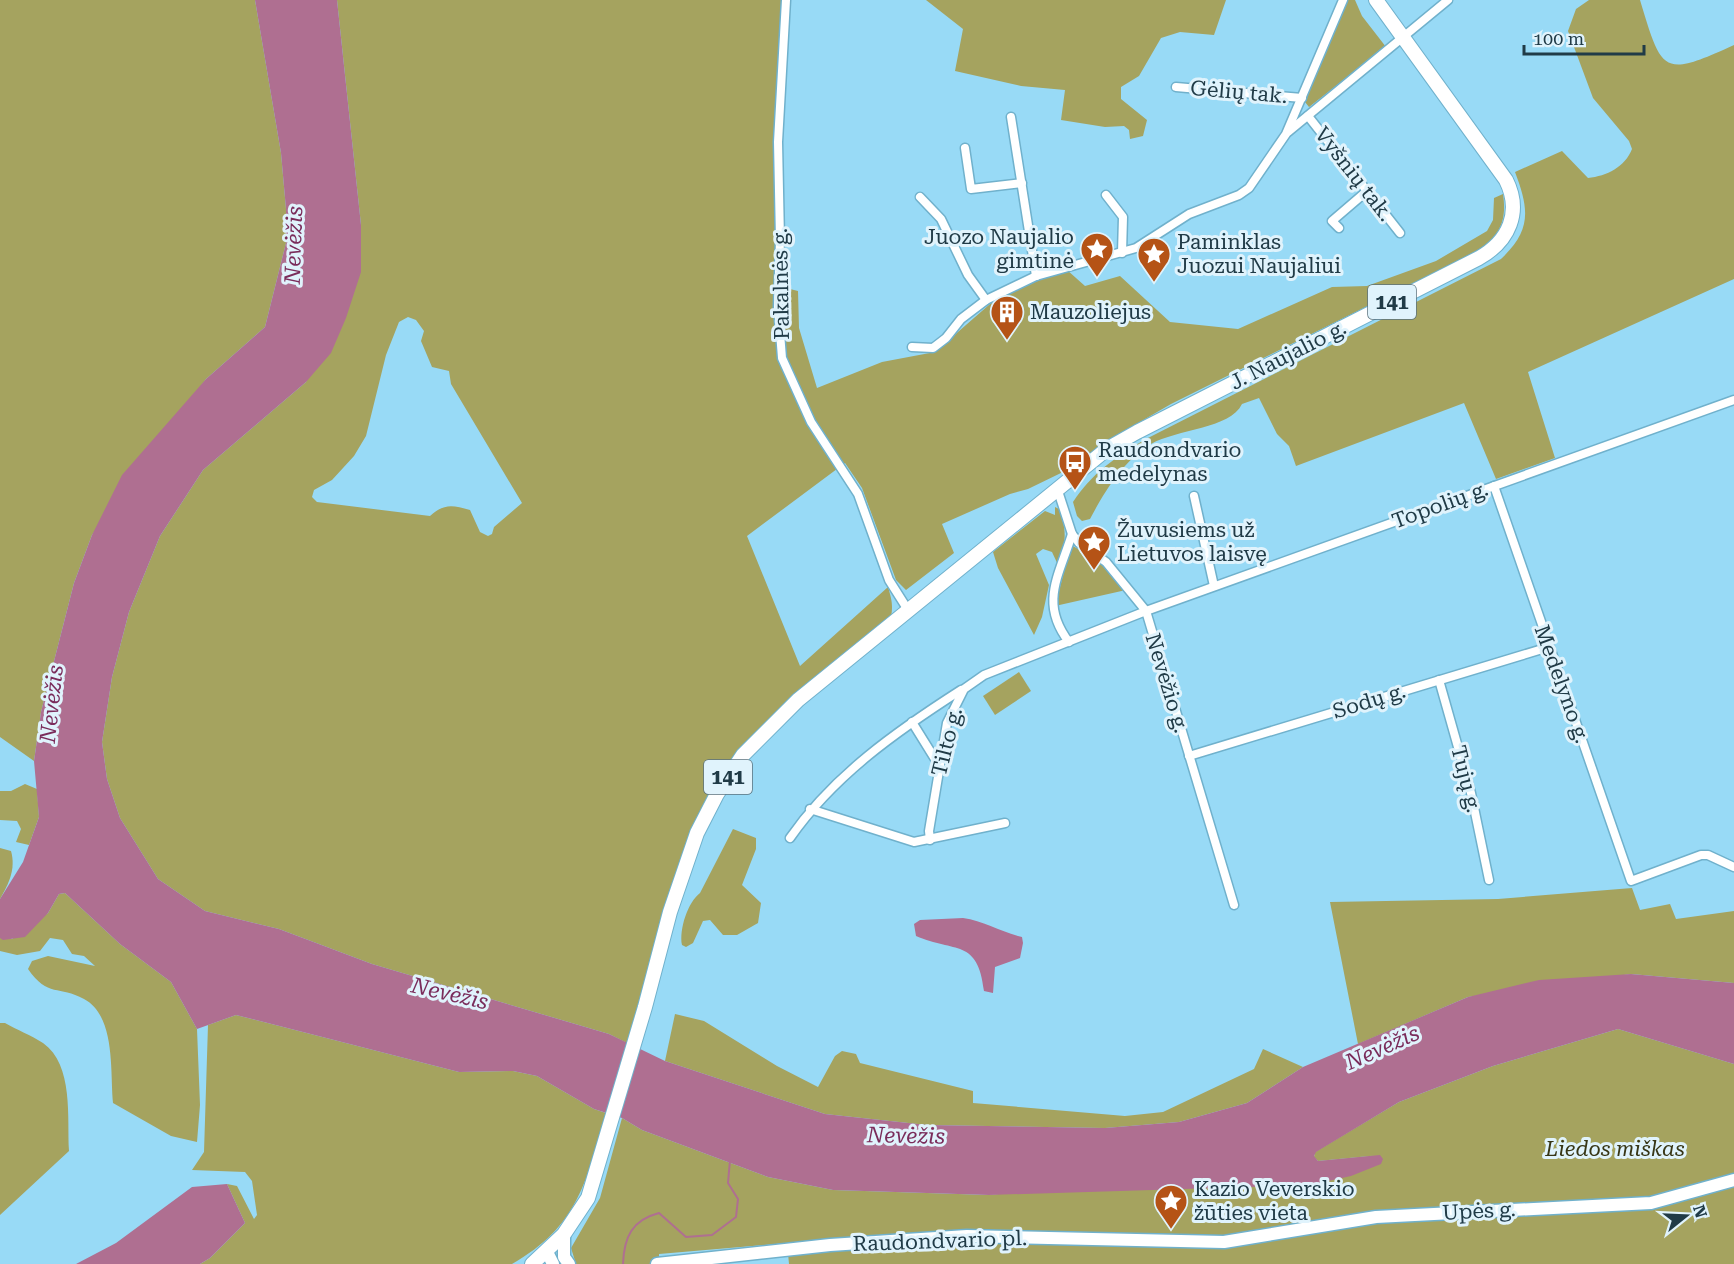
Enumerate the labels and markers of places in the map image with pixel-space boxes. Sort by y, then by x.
place label: Juozo Naujalio gimtinė [924,225,1074,273]
place label: Paminklas Juozui Naujaliui [1177,230,1341,278]
place icon: Juozo Naujalio gimtinė [1079,231,1115,278]
place icon: Paminklas Juozui Naujaliui [1136,236,1172,283]
building icon: Mauzoliejus [989,294,1025,341]
place label: Mauzoliejus [1030,300,1151,324]
place label: Raudondvario medelynas [1098,438,1241,486]
bus stop icon: Raudondvario medelynas [1057,444,1093,491]
place label: Žuvusiems už Lietuvos laisvę [1117,518,1267,566]
place icon: Žuvusiems už Lietuvos laisvę [1076,524,1112,571]
place label: Kazio Veverskio žūties vieta [1194,1177,1355,1225]
place icon: Kazio Veverskio žūties vieta [1153,1183,1189,1230]

